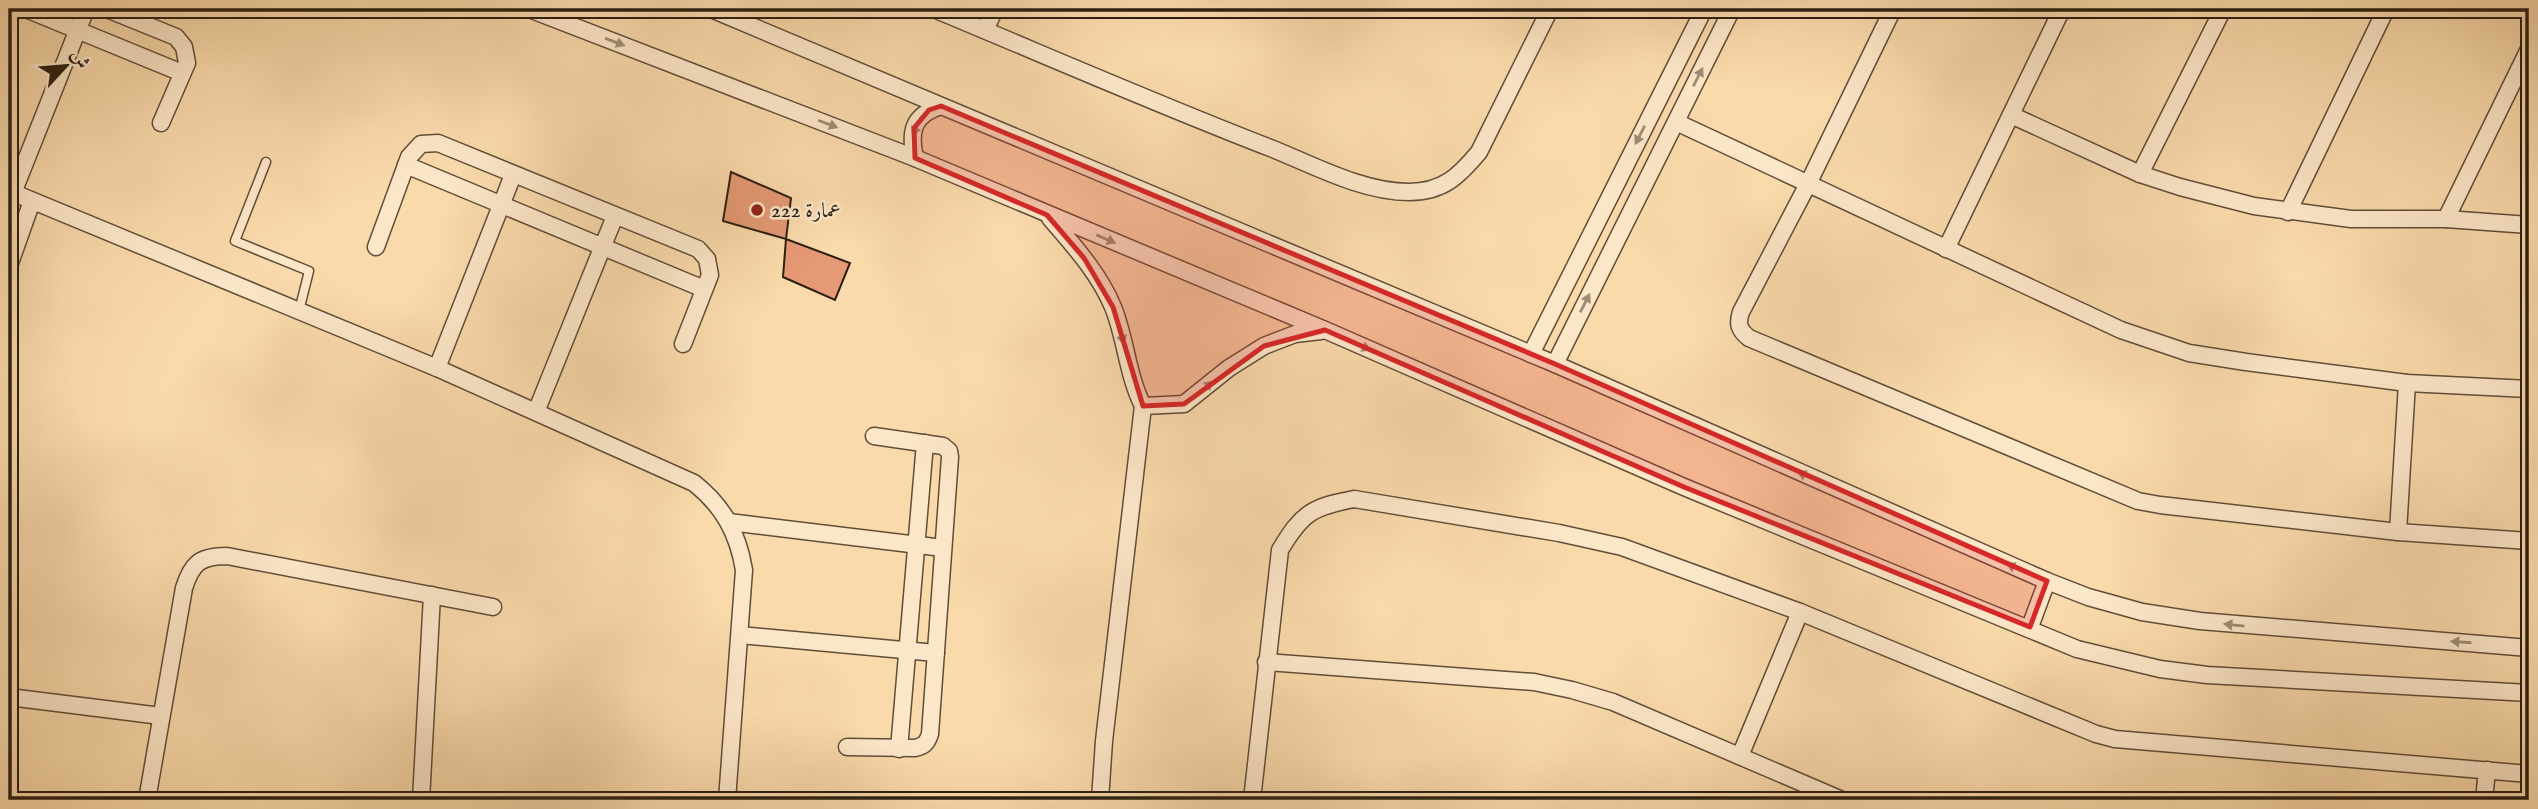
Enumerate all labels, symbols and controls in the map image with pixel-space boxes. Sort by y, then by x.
north arrow [32,32,102,102]
one-way arrow [605,37,626,48]
text: ش [65,46,94,73]
one-way arrow [1692,67,1703,87]
one-way arrow [911,116,923,137]
one-way arrow [817,119,838,130]
one-way arrow [1635,126,1647,146]
place label: عمارة 222 [771,198,841,225]
marker: عمارة 222 [749,202,765,218]
one-way arrow [1095,234,1116,245]
one-way arrow [1580,293,1591,313]
one-way arrow [1116,324,1126,345]
one-way arrow [1351,340,1371,352]
one-way arrow [1196,381,1214,395]
one-way arrow [1797,470,1818,481]
one-way arrow [2005,562,2026,573]
one-way arrow [2223,619,2245,630]
one-way arrow [2450,636,2472,647]

